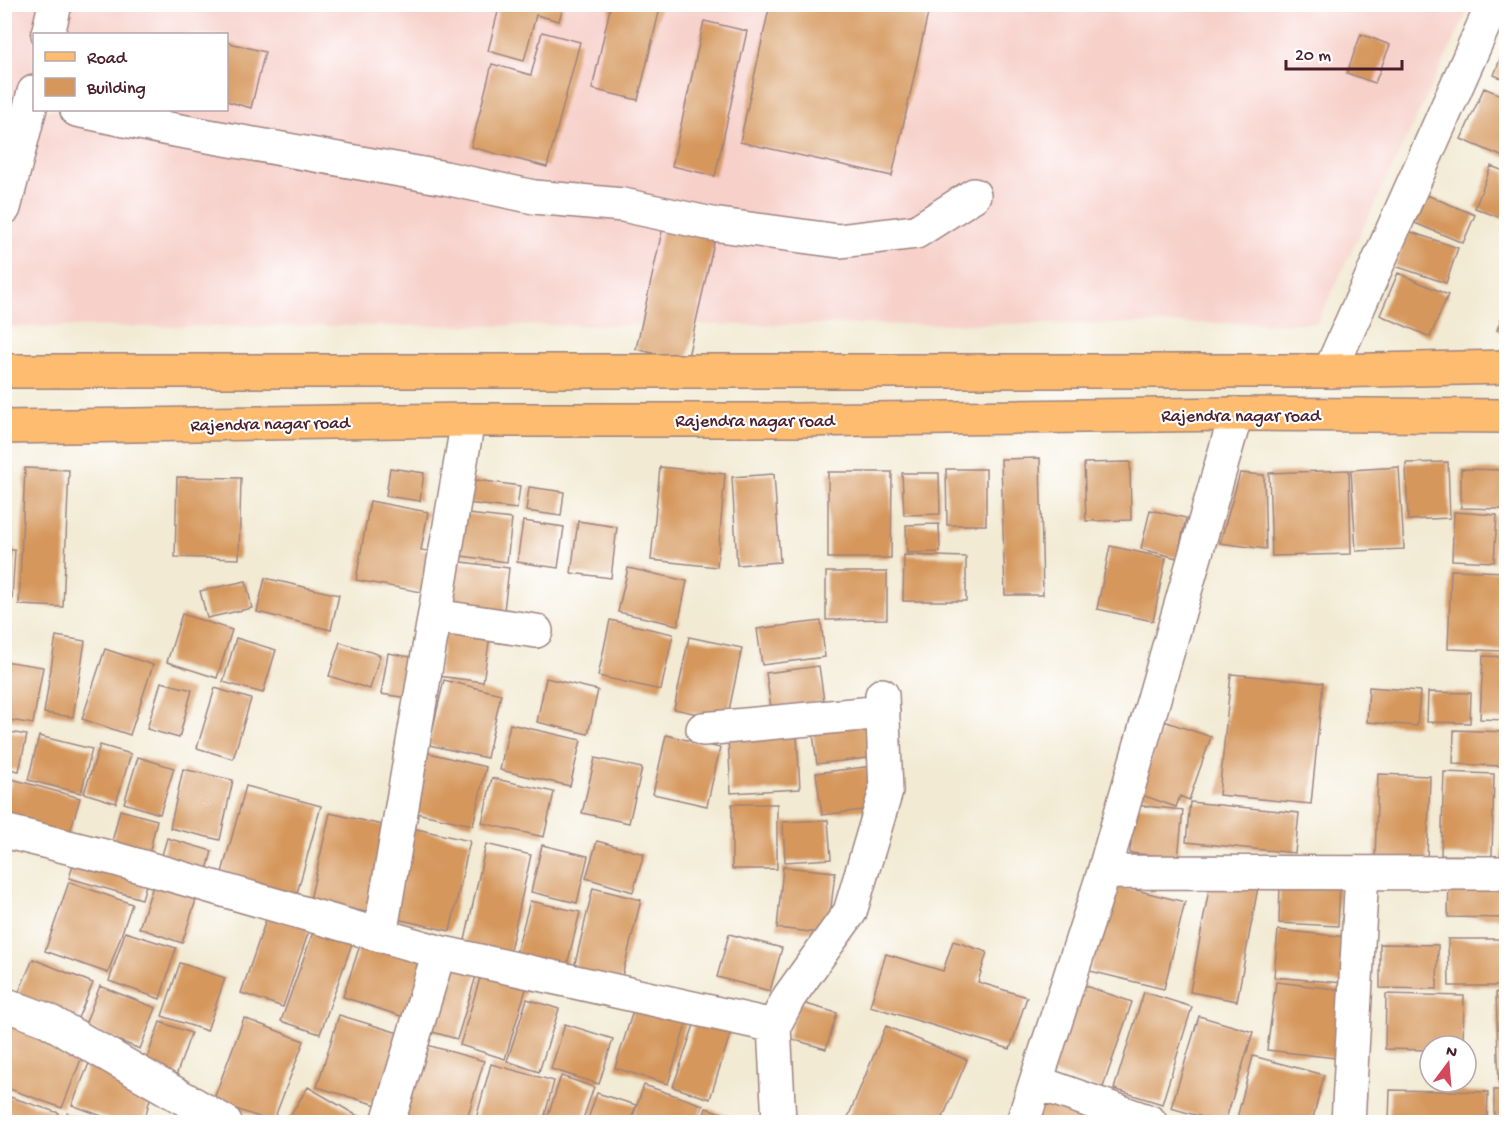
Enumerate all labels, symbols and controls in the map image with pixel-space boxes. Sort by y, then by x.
legend [33,33,228,111]
scale bar [1286,33,1402,71]
text: 20 m [1295,46,1331,67]
text: Road [87,49,128,70]
text: Building [86,79,146,100]
street label: Rajendra nagar road [1161,407,1322,428]
street label: Rajendra nagar road [675,412,836,433]
street label: Rajendra nagar road [190,414,351,437]
north arrow [1418,1034,1478,1094]
text: N [1444,1042,1459,1064]

